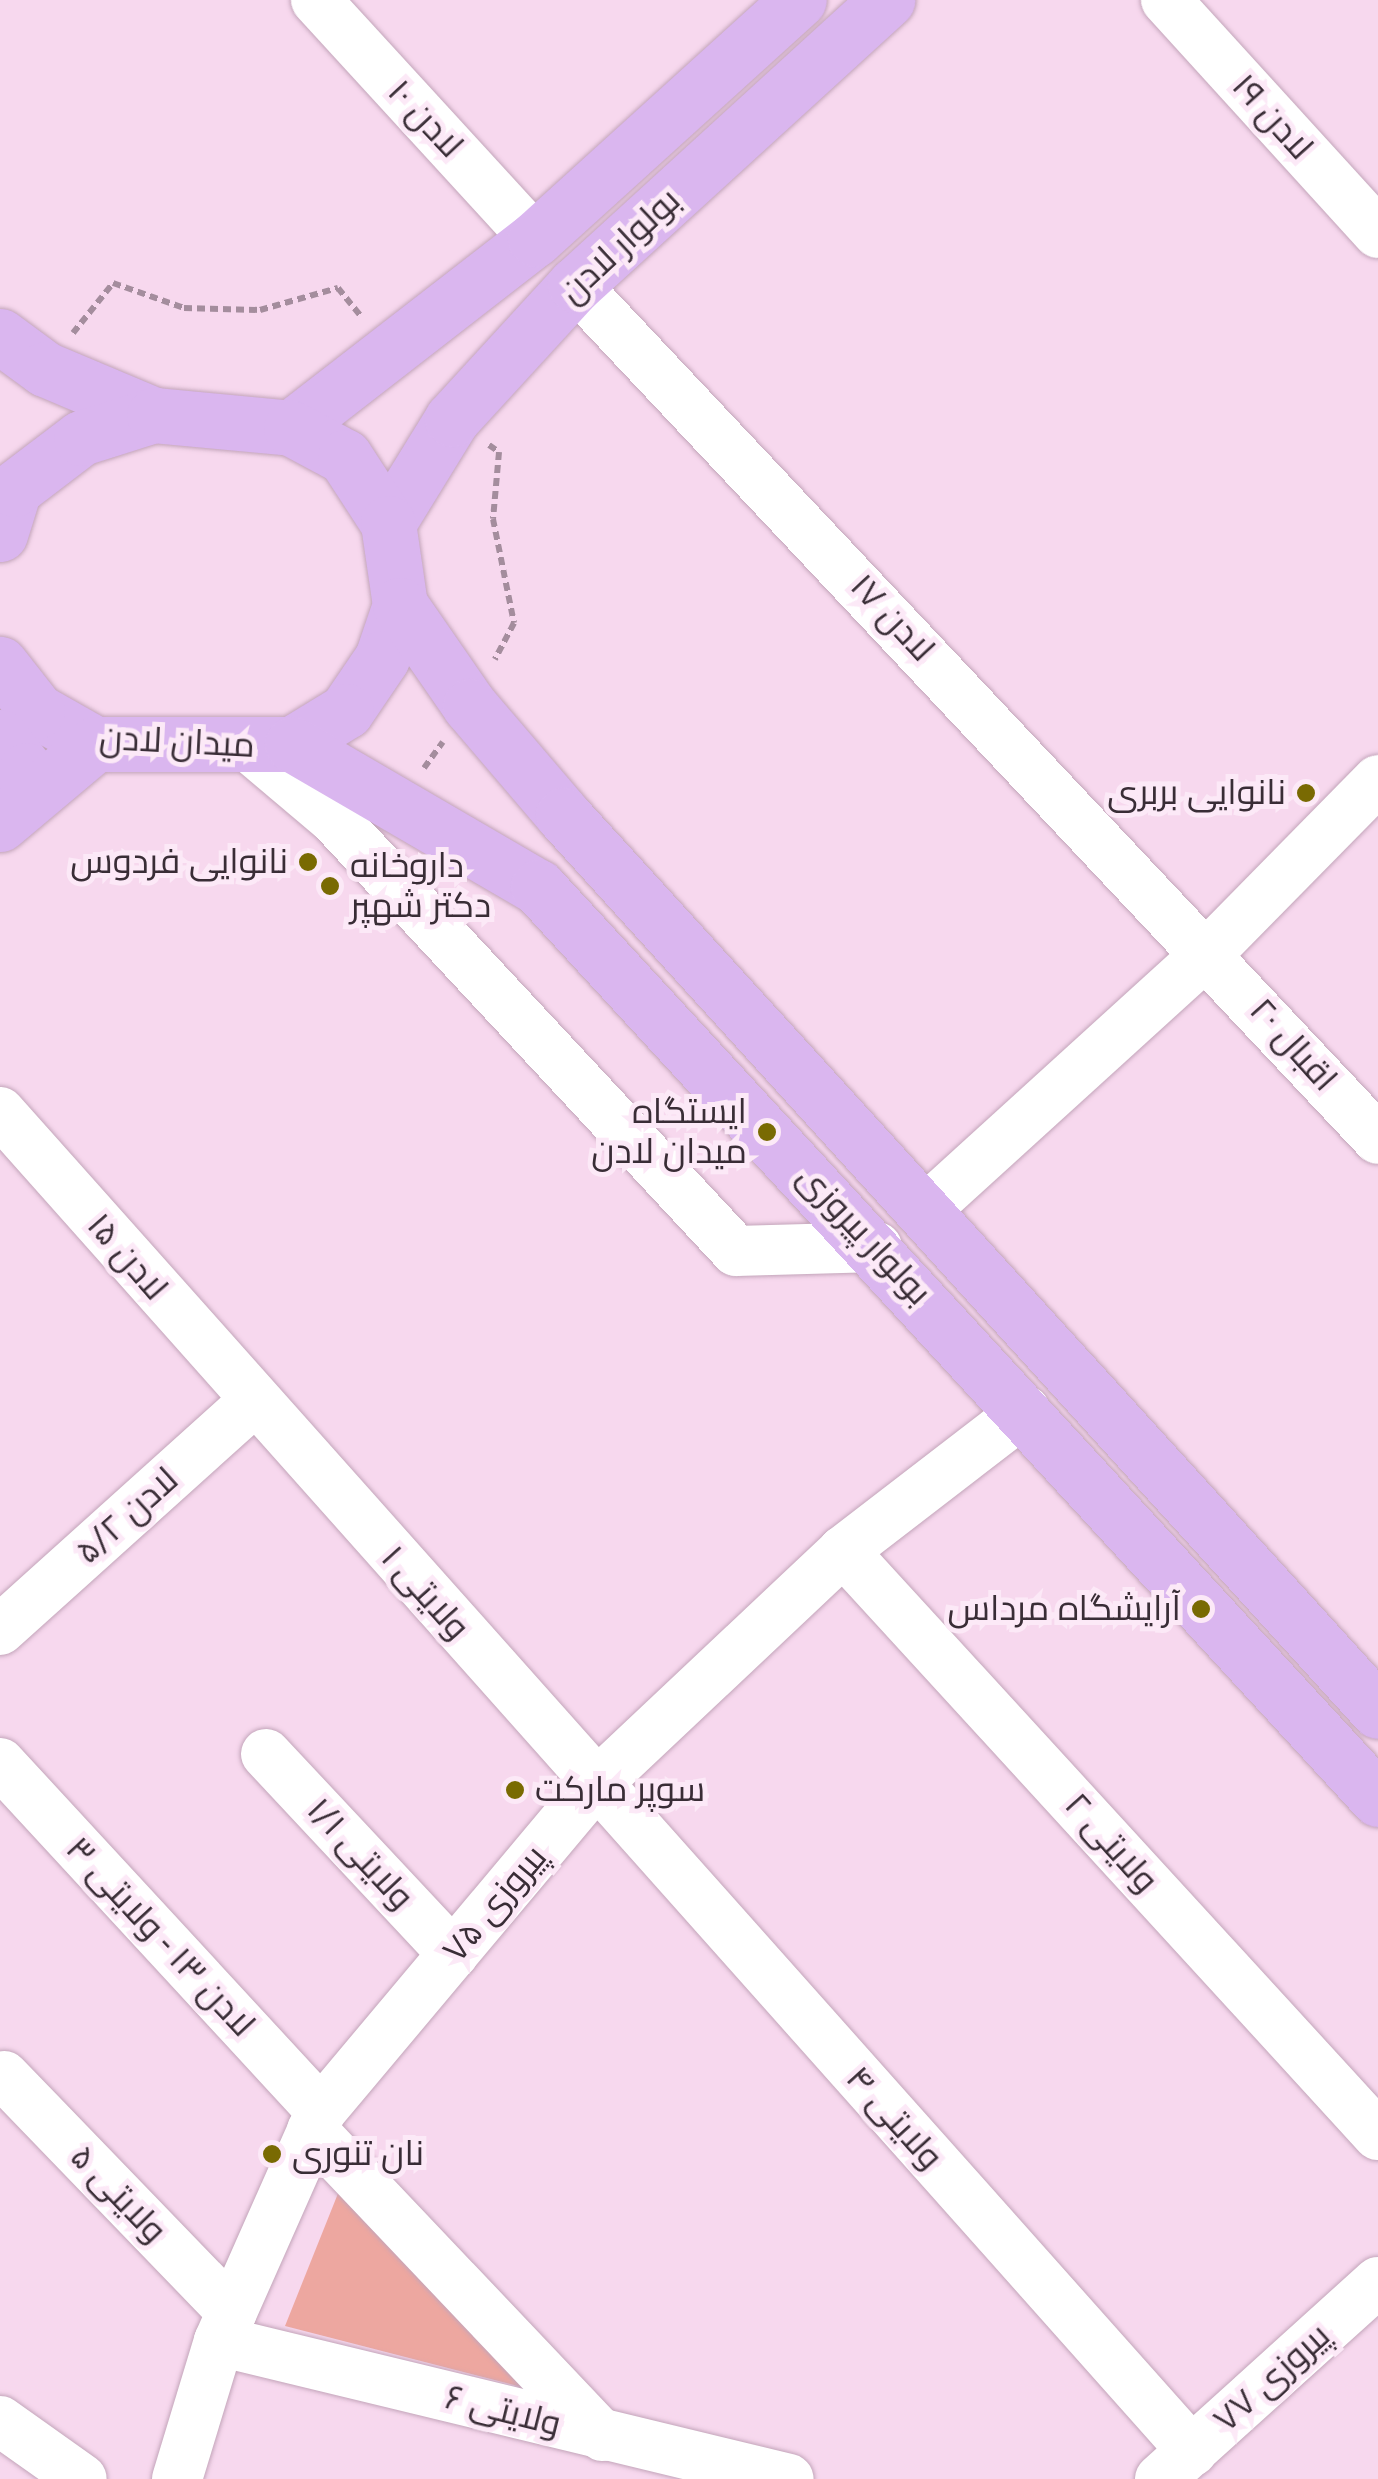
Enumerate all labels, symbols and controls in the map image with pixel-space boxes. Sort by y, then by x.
street label: لادن ۱۹ [1223,66,1321,168]
street label: لادن ۱۰ [379,71,471,167]
street label: بولوار لادن [551,180,689,312]
street label: لادن ۱۷ [841,566,943,670]
street label: میدان لادن [98,717,256,767]
place label: نانوایی بربری [1107,772,1286,814]
marker: نانوایی بربری [1295,782,1317,804]
place label: نانوایی فردوس [70,841,288,883]
place label: داروخانه دکتر شهپر [350,845,491,927]
marker: نانوایی فردوس [297,851,319,873]
marker: داروخانه دکتر شهپر [319,875,341,897]
street label: اقبال ۲۰ [1240,990,1346,1100]
place label: ایستگاه میدان لادن [591,1091,747,1173]
marker: ایستگاه میدان لادن [756,1121,778,1143]
street label: بولوار پیروزی [788,1156,940,1314]
street label: لادن ۱۵ [78,1205,176,1309]
street label: لادن ۵/۲ [67,1459,187,1573]
street label: ولایتی ۱ [372,1537,478,1649]
place label: آرایشگاه مرداس [948,1588,1181,1630]
marker: آرایشگاه مرداس [1190,1598,1212,1620]
place label: سوپر مارکت [535,1769,705,1811]
marker: سوپر مارکت [504,1779,526,1801]
street label: ولایتی ۲ [1055,1785,1167,1901]
street label: ولایتی ۱/۱ [298,1790,422,1918]
street label: لادن ۱۳ - ولایتی ۳ [57,1829,263,2045]
street label: پیروزی ۷۵ [434,1837,556,1971]
street label: ولایتی ۴ [837,2058,951,2178]
place label: نان تنوری [292,2133,424,2175]
street label: ولایتی ۵ [61,2136,175,2252]
marker: نان تنوری [261,2143,283,2165]
street label: پیروزی ۷۷ [1205,2315,1339,2441]
street label: ولایتی ۶ [441,2376,565,2446]

